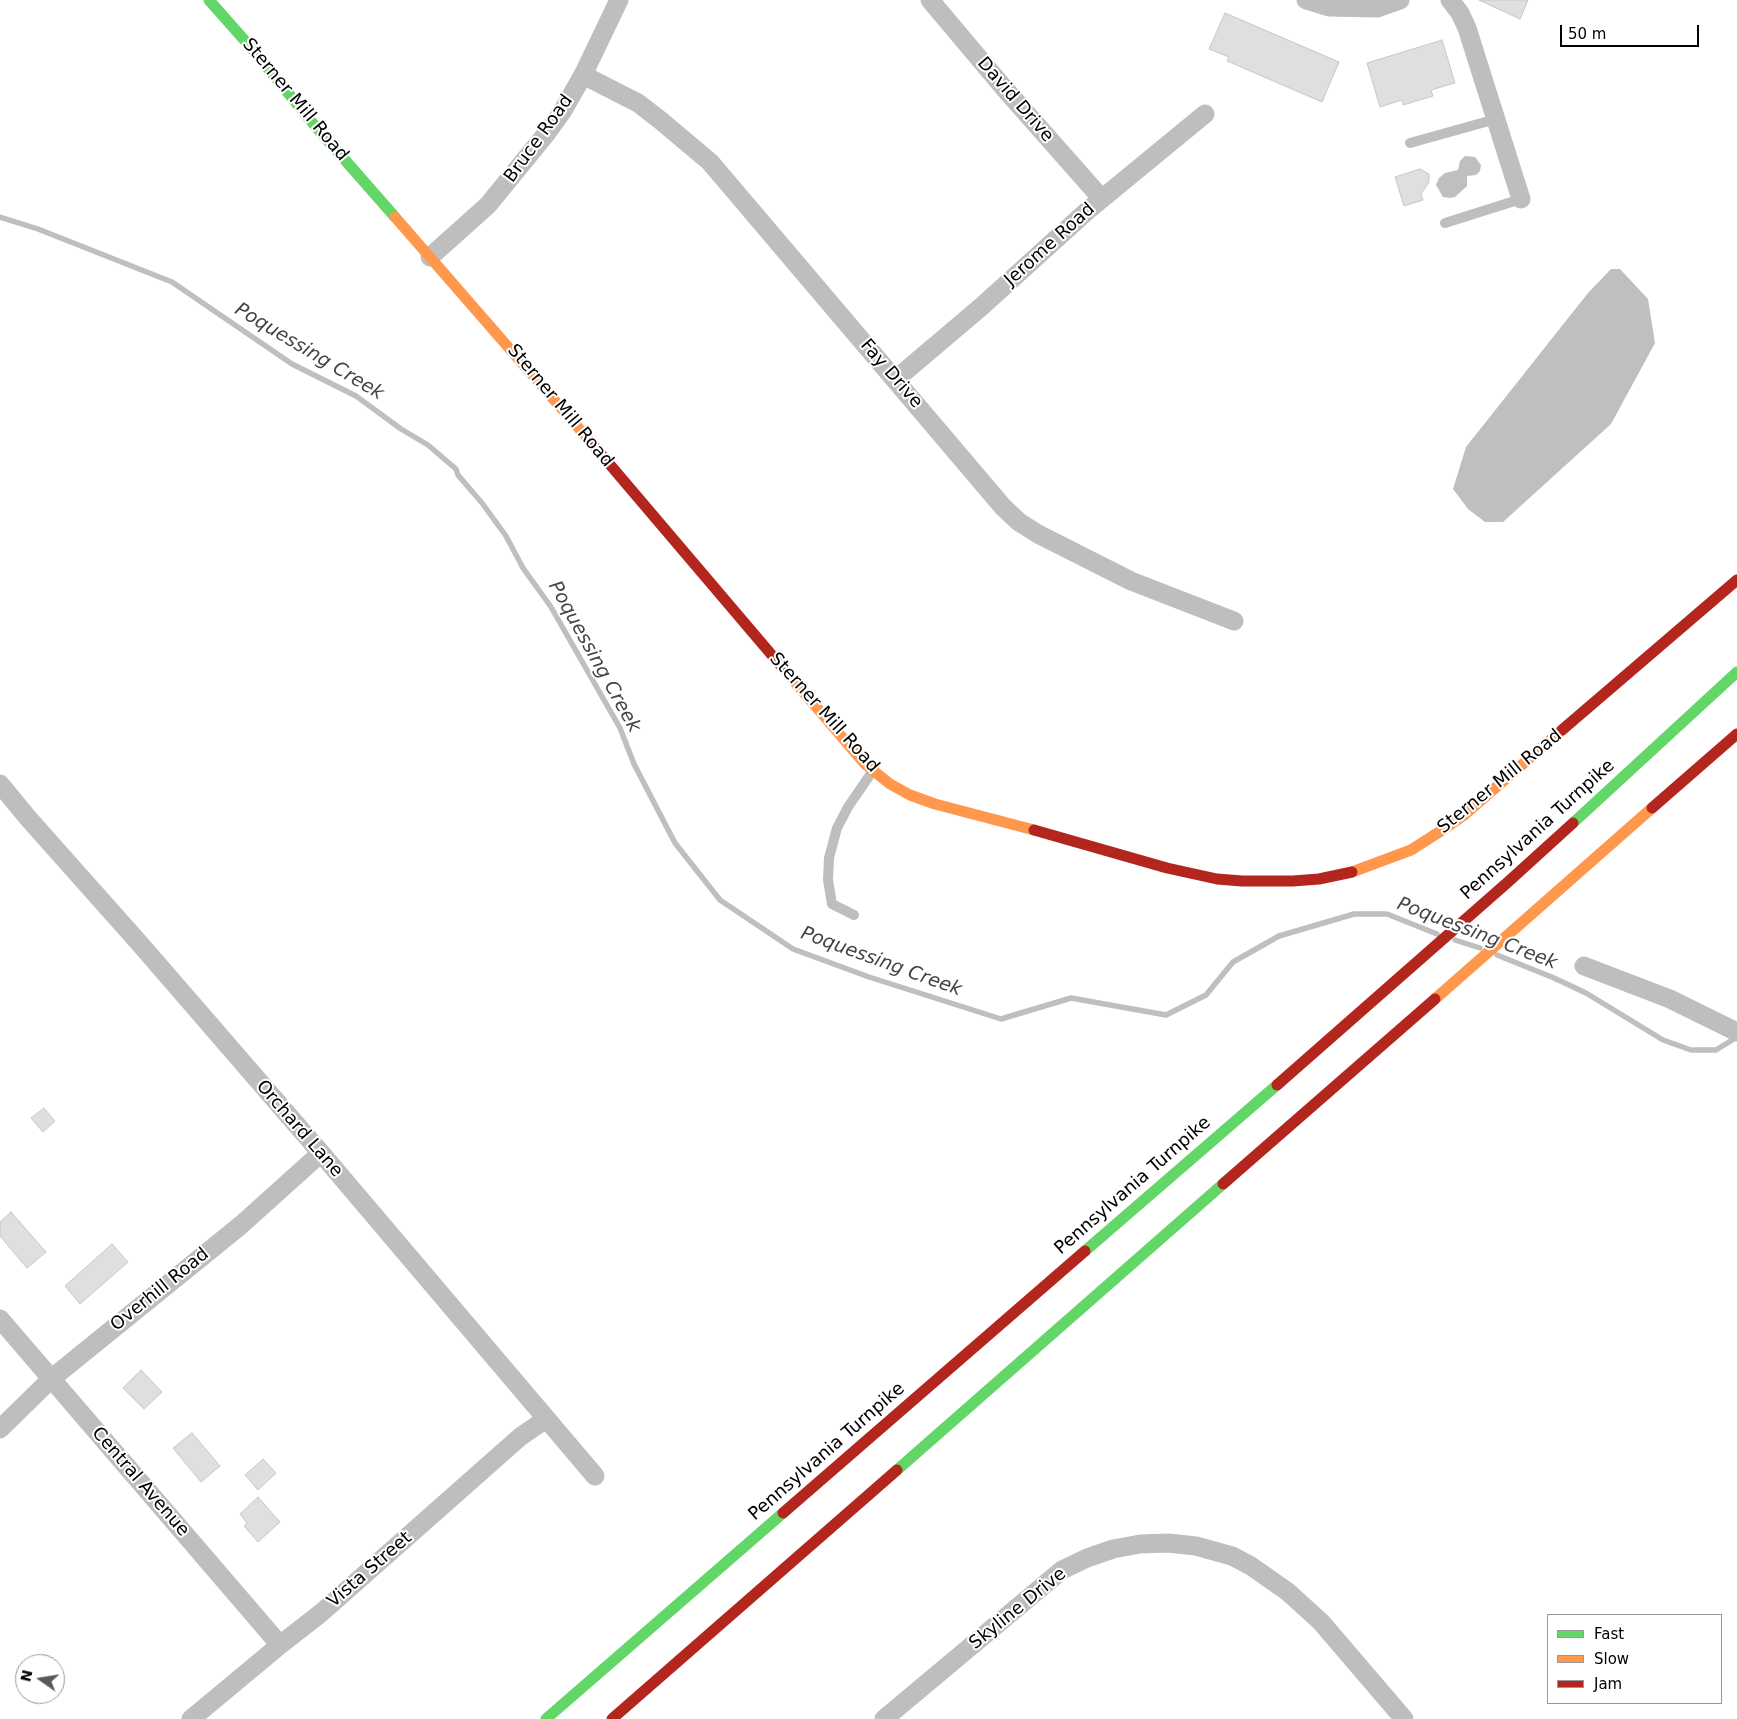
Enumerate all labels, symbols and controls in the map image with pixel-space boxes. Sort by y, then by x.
scale bar [1562,15,1701,47]
text: 50 m [1568,25,1606,43]
street label: Sterner Mill Road [237,34,353,166]
street label: David Drive [972,53,1058,147]
street label: Bruce Road [500,91,578,187]
street label: Jerome Road [1000,199,1100,291]
water label: Poquessing Creek [230,299,388,405]
street label: Fay Drive [855,335,927,413]
street label: Sterner Mill Road [502,340,618,472]
water label: Poquessing Creek [543,577,645,737]
street label: Sterner Mill Road [765,649,883,777]
street label: Sterner Mill Road [1433,725,1567,839]
street label: Pennsylvania Turnpike [1457,755,1619,905]
water label: Poquessing Creek [1394,893,1560,975]
water label: Poquessing Creek [797,922,965,1002]
street label: Orchard Lane [251,1076,347,1182]
street label: Pennsylvania Turnpike [1051,1112,1215,1260]
street label: Overhill Road [106,1244,214,1336]
street label: Pennsylvania Turnpike [745,1378,909,1526]
street label: Central Avenue [87,1423,193,1541]
street label: Vista Street [323,1527,417,1613]
street label: Skyline Drive [965,1563,1071,1655]
legend [1547,1614,1722,1704]
text: Fast [1594,1625,1624,1643]
text: Slow [1594,1650,1629,1668]
north arrow [15,1654,65,1704]
text: N [17,1668,35,1683]
text: Jam [1594,1675,1622,1693]

